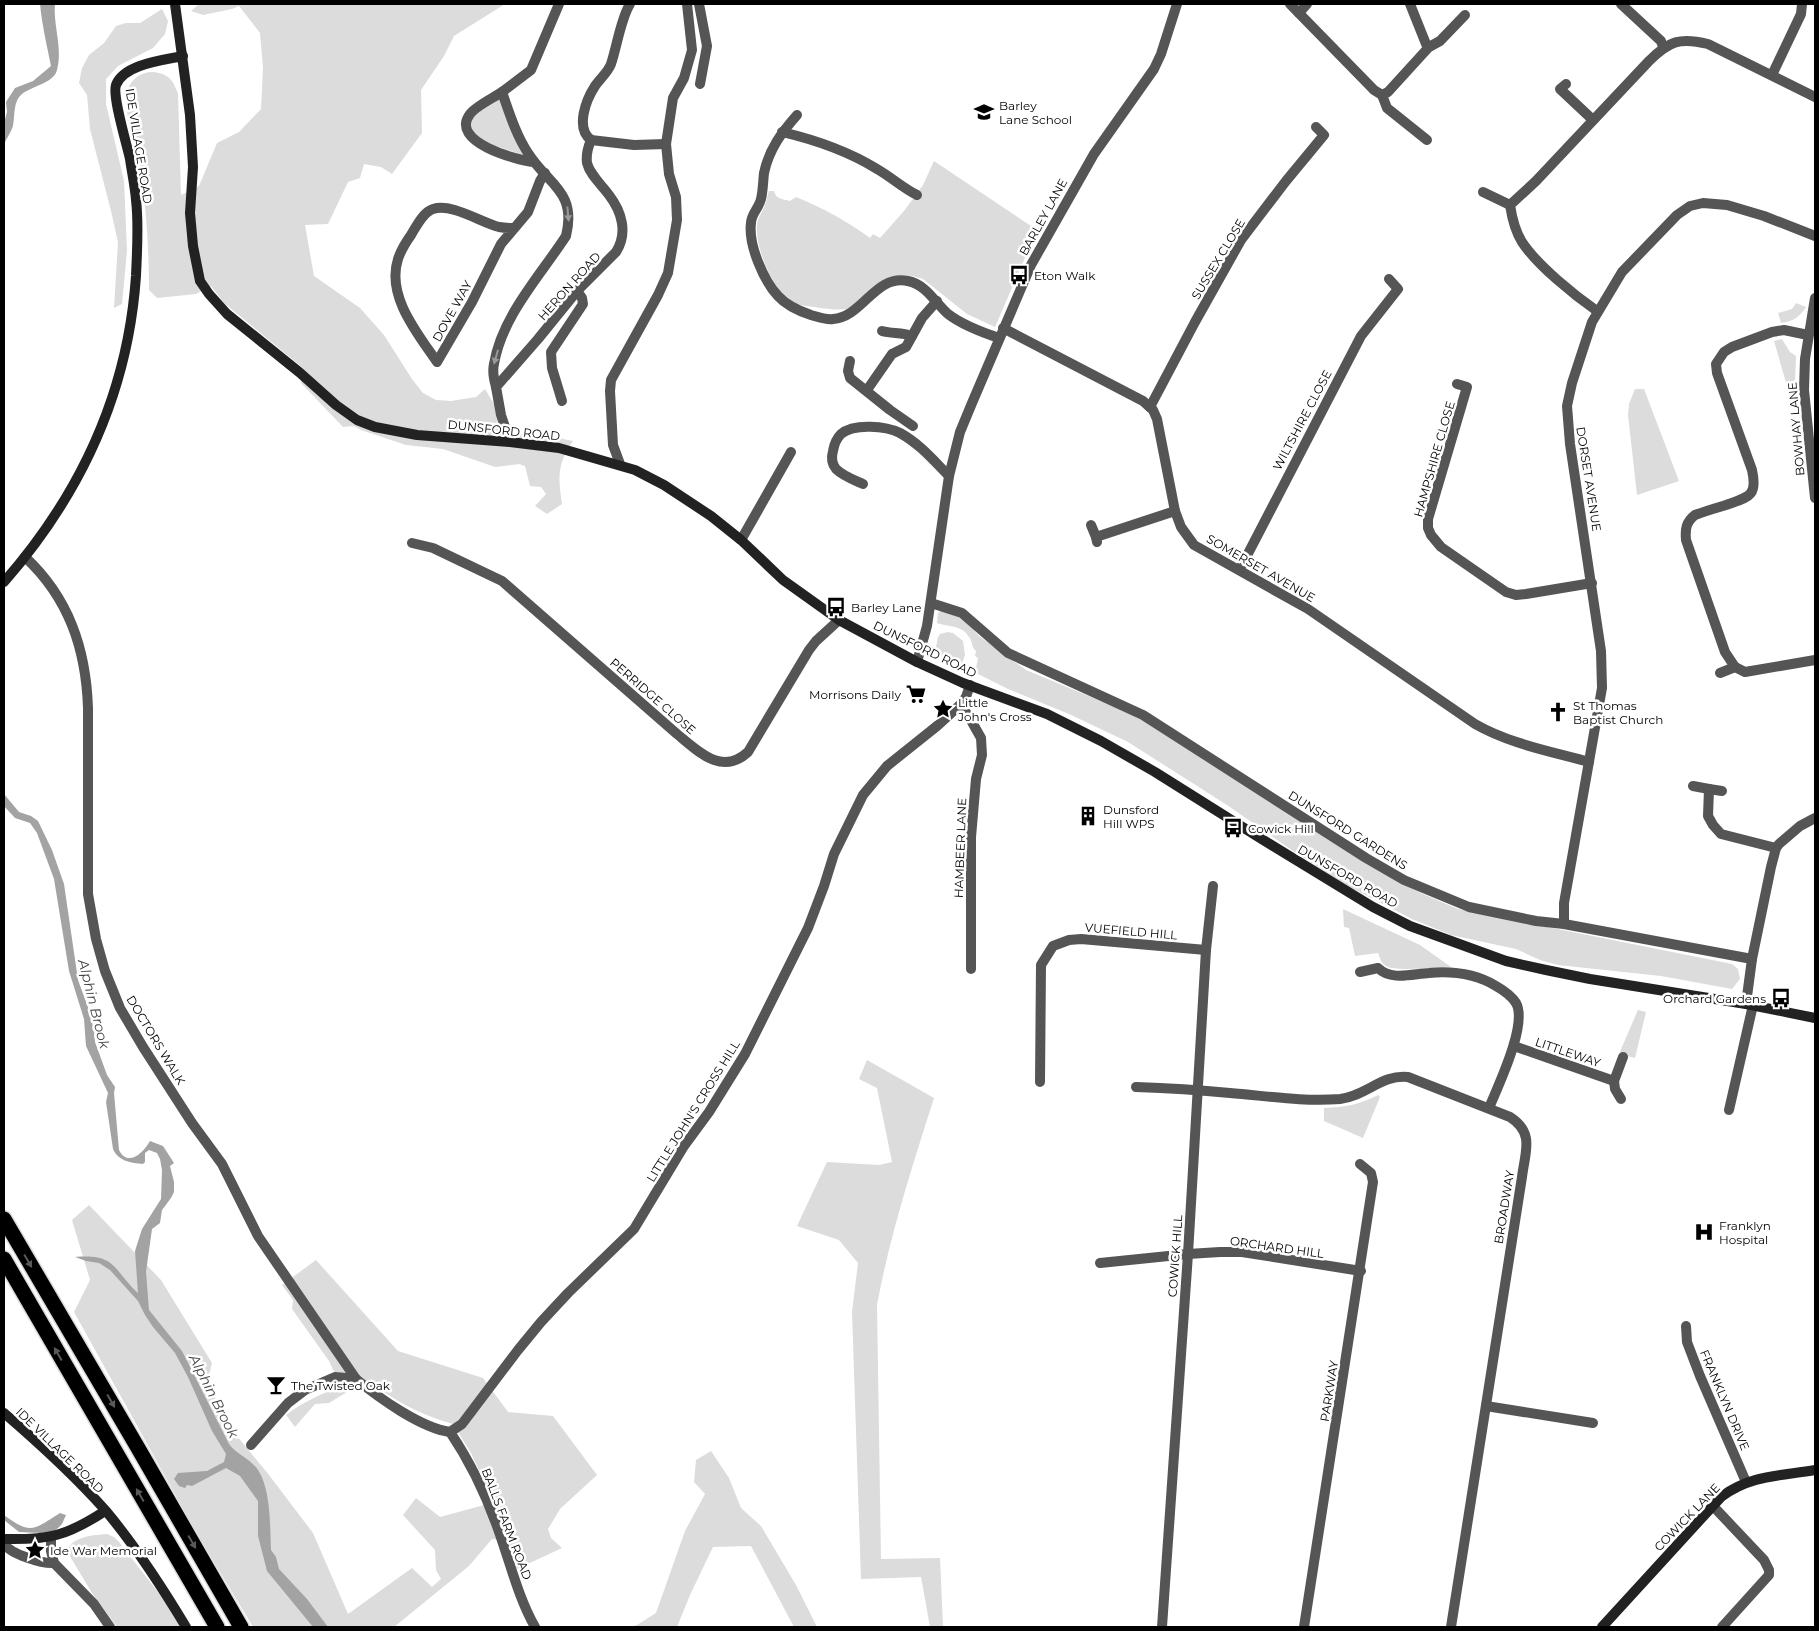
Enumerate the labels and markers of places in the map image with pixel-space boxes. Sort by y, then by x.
place label: Barley Lane School [999,98,1072,127]
school or university icon: Barley Lane School [973,101,995,123]
bus stop icon: Eton Walk [1008,264,1030,286]
place label: Eton Walk [1034,268,1096,283]
bus stop icon: Barley Lane [825,596,847,618]
place label: Barley Lane [851,600,921,615]
supermarket icon: Morrisons Daily [905,683,927,705]
place label: Morrisons Daily [809,687,901,702]
place label: Little John's Cross [957,695,1032,724]
place icon: Little John's Cross [932,698,954,720]
place label: St Thomas Baptist Church [1573,698,1663,727]
church icon: St Thomas Baptist Church [1547,701,1569,723]
place label: Dunsford Hill WPS [1103,802,1159,831]
building icon: Dunsford Hill WPS [1077,805,1099,827]
bus stop icon: Cowick Hill [1222,817,1244,839]
place label: Cowick Hill [1248,821,1314,836]
bus stop icon: Orchard Gardens [1770,987,1792,1009]
place label: Orchard Gardens [1663,991,1766,1006]
place label: Franklyn Hospital [1719,1218,1771,1247]
hospital icon: Franklyn Hospital [1693,1221,1715,1243]
bar icon: The Twisted Oak [265,1374,287,1396]
place label: The Twisted Oak [291,1378,391,1393]
place icon: Ide War Memorial [24,1539,46,1561]
place label: Ide War Memorial [50,1543,157,1558]

